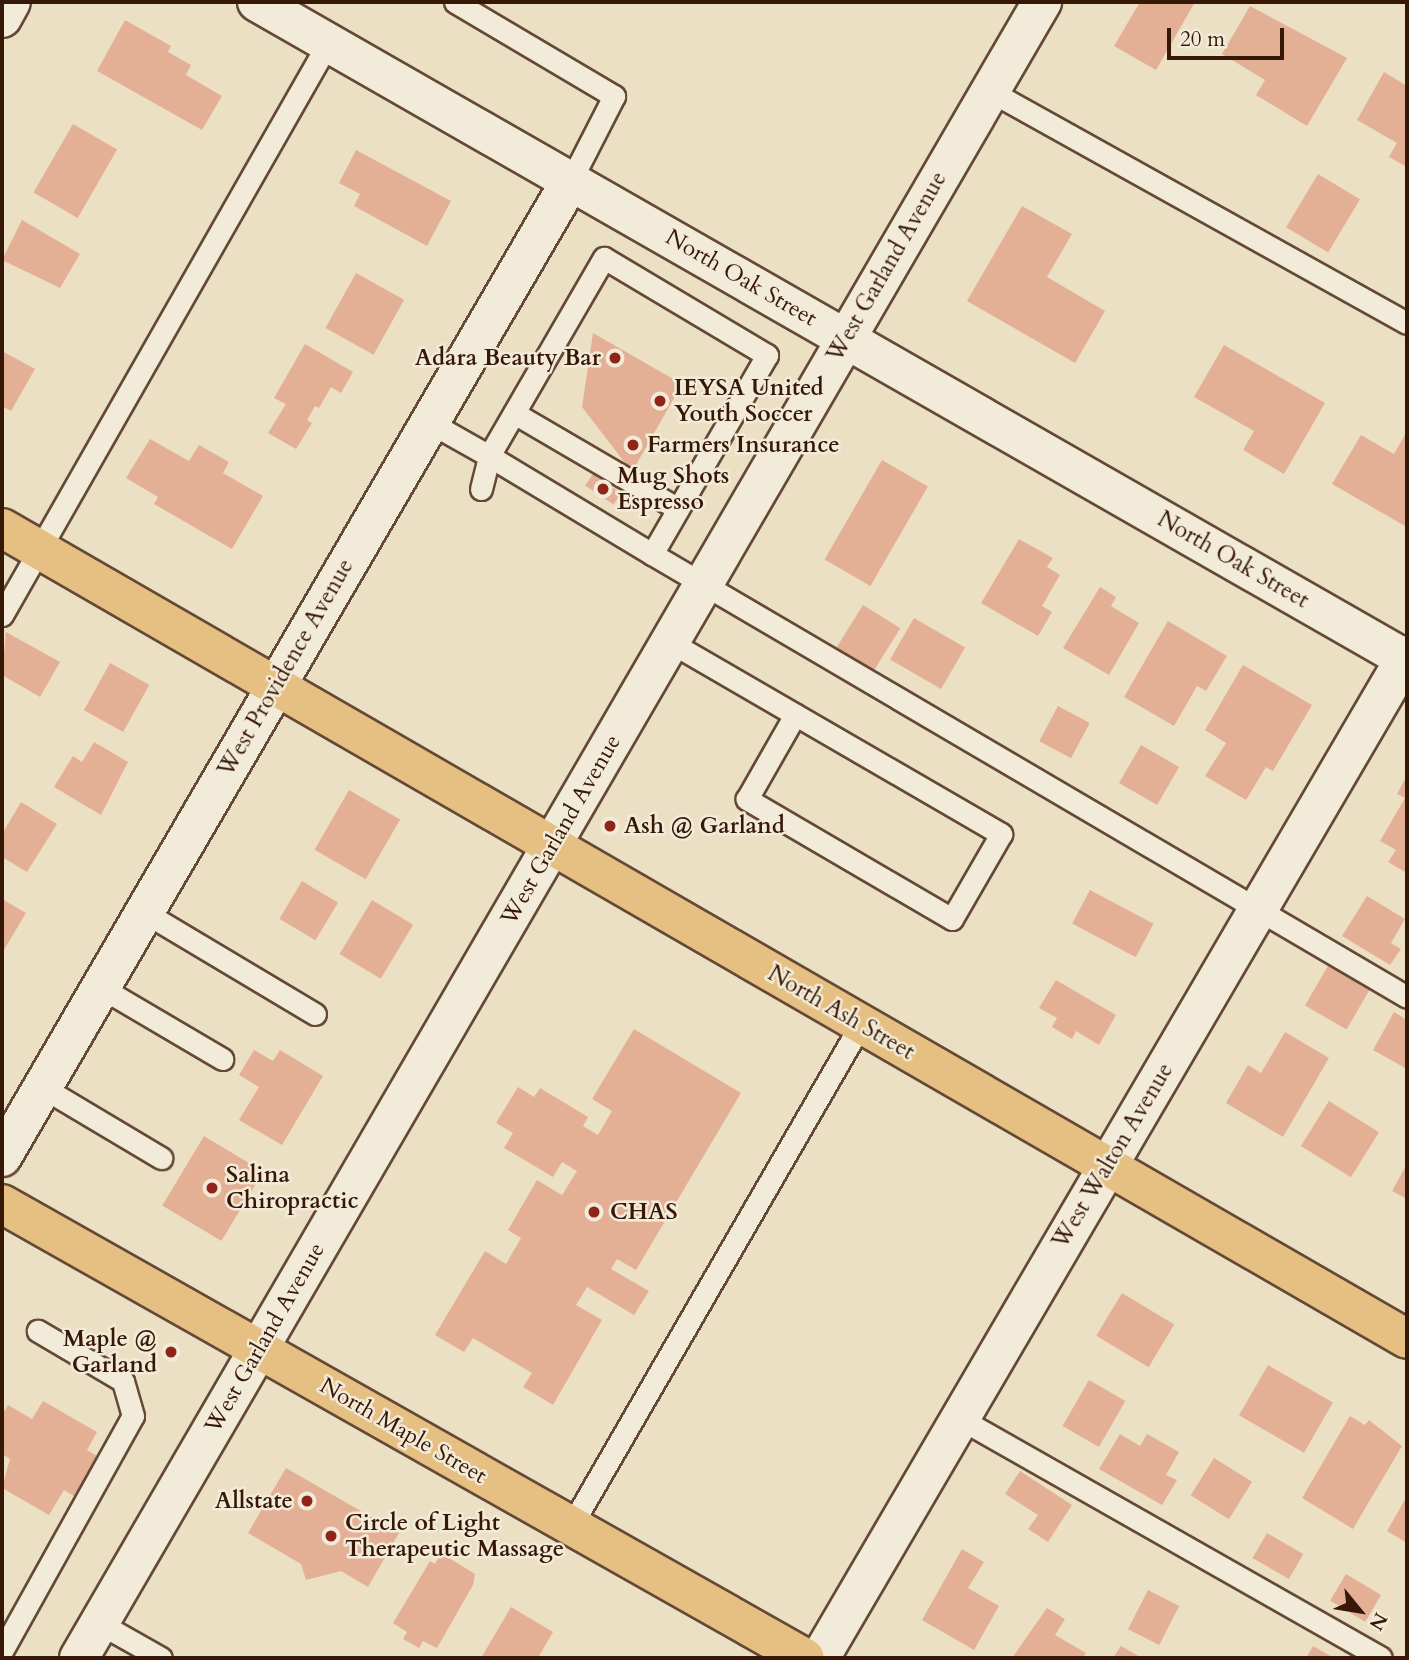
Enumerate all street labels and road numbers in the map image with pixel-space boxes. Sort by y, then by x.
street label: West Garland Avenue [821,167,953,367]
street label: North Oak Street [660,224,822,332]
street label: North Oak Street [1152,506,1314,614]
street label: West Providence Avenue [212,554,360,782]
street label: West Garland Avenue [495,730,627,930]
street label: North Ash Street [763,960,919,1066]
street label: West Walton Avenue [1047,1058,1179,1254]
street label: West Garland Avenue [199,1238,331,1438]
street label: North Maple Street [315,1372,491,1490]

